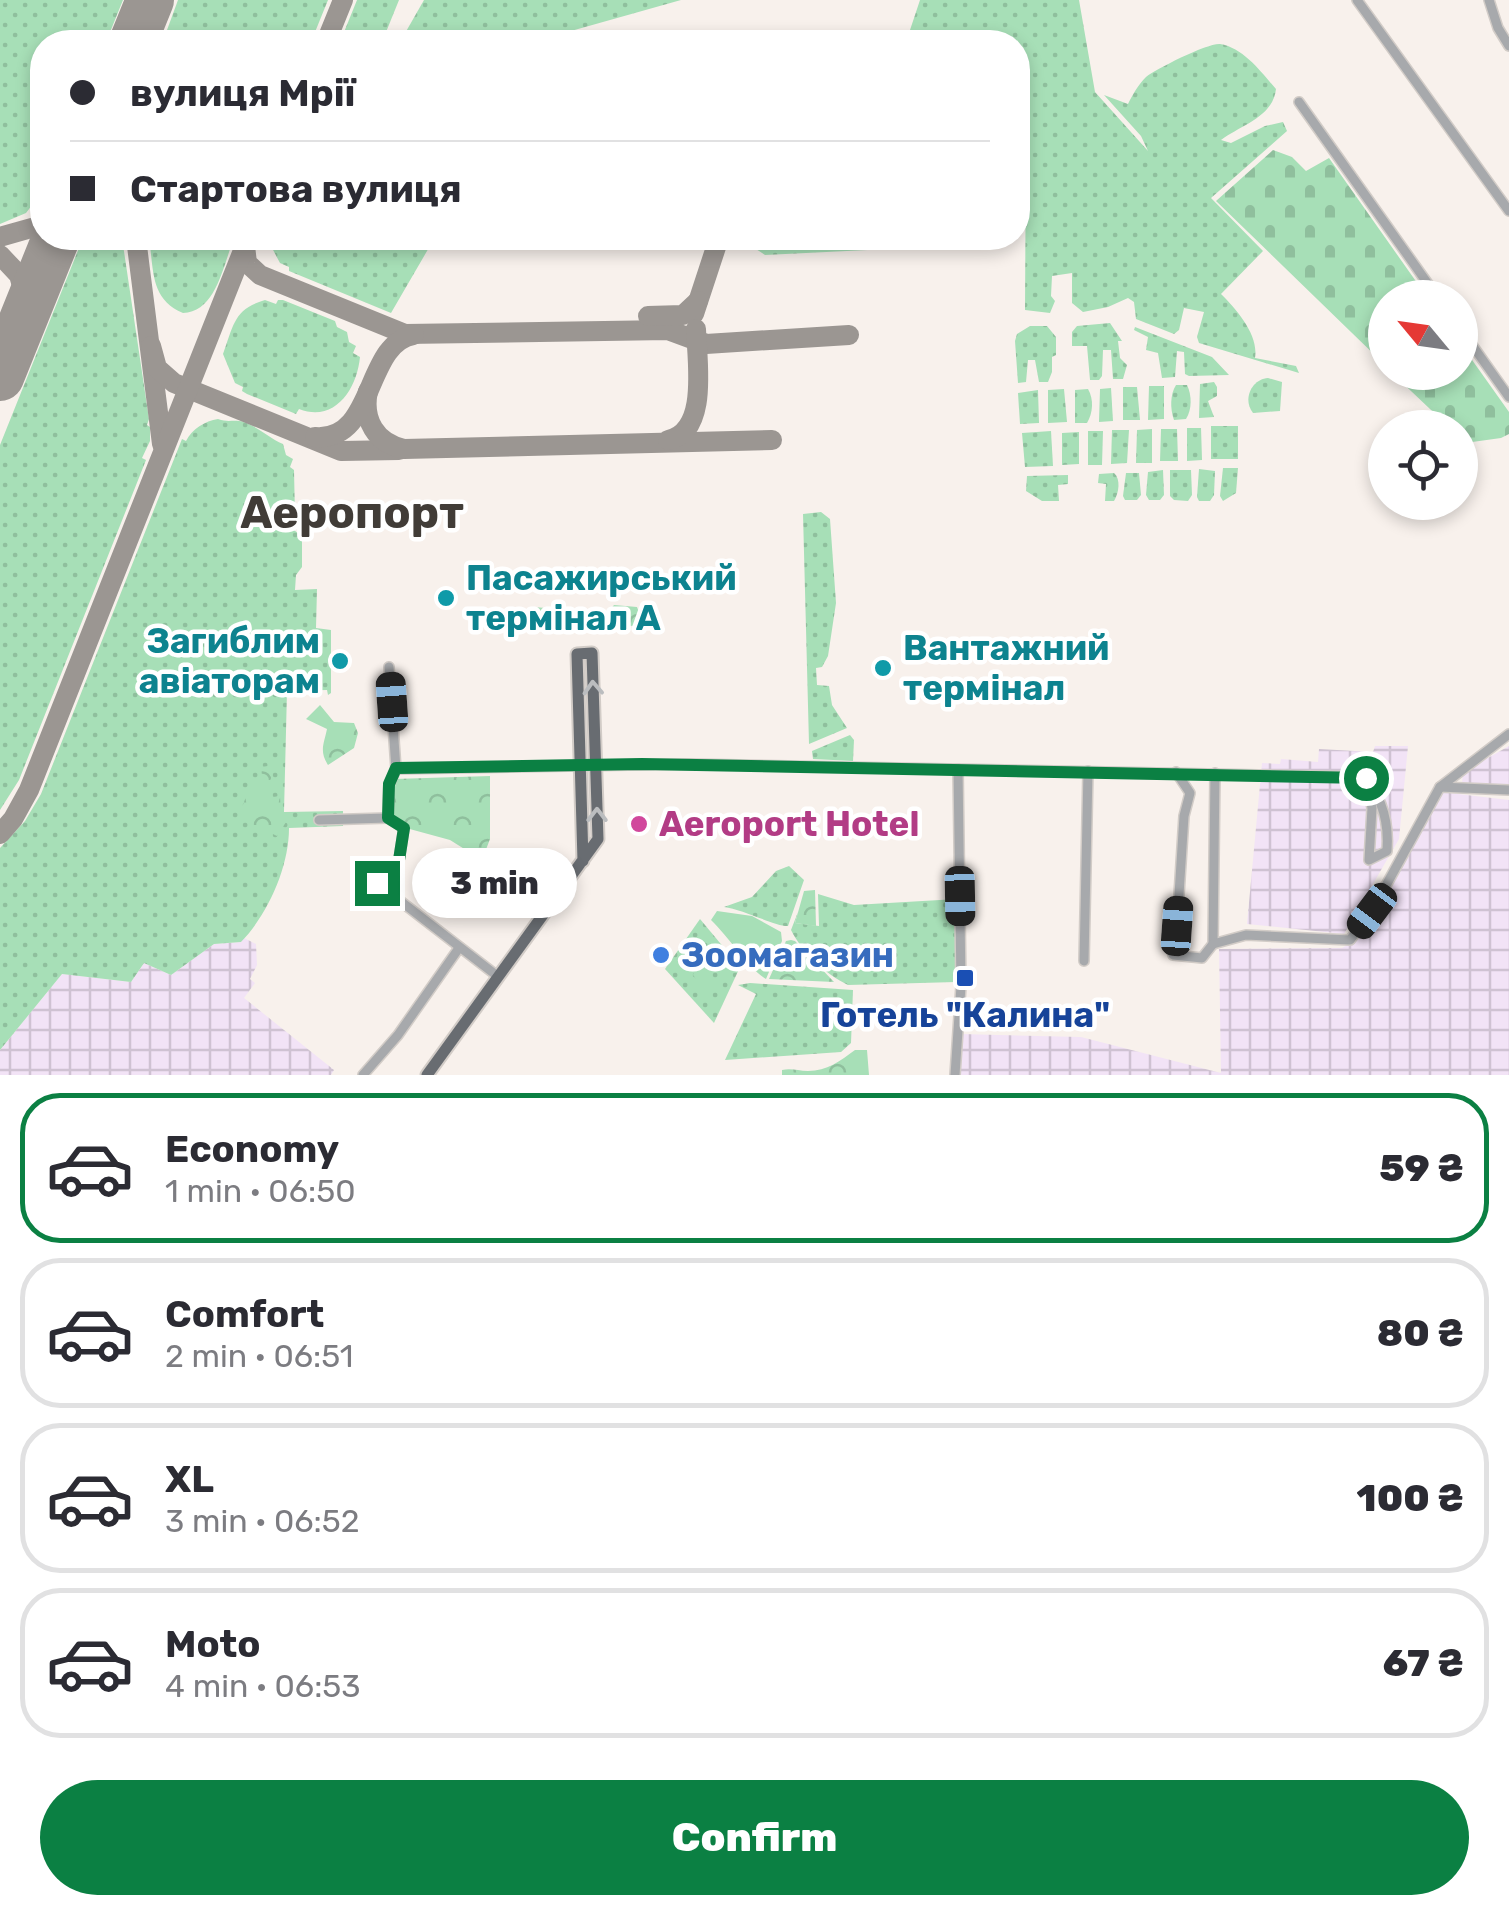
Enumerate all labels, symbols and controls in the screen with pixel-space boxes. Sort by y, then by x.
text: вулиця Мрії [130,70,355,116]
text: Стартова вулиця [130,166,462,212]
north arrow [1368,280,1478,390]
map controls [1368,280,1478,520]
button: locate [1368,410,1478,520]
district label: Аеропорт [240,486,464,539]
place label: Пасажирський термінал A [466,557,737,639]
marker: Пасажирський термінал A [435,587,457,609]
place label: Загиблим авіаторам [139,620,320,702]
place label: Вантажний термінал [903,627,1109,709]
marker: Загиблим авіаторам [329,650,351,672]
marker: Вантажний термінал [872,657,894,679]
car [375,671,409,733]
one-way arrow [583,680,604,696]
route start [1344,756,1389,801]
place label: Aeroport Hotel [659,803,919,845]
one-way arrow [587,807,608,823]
marker: Aeroport Hotel [628,813,650,835]
callout: 3 min [412,848,577,918]
route end [355,861,400,906]
text: 3 min [450,864,539,902]
car [944,866,976,926]
car [1342,878,1402,944]
car [1160,895,1194,957]
place label: Зоомагазин [681,934,894,976]
marker: Зоомагазин [650,944,672,966]
marker: Готель "Калина" [954,967,976,989]
place label: Готель "Калина" [820,994,1110,1036]
icon: car [45,1123,135,1213]
text: Economy [165,1126,339,1172]
text: 59 ₴ [1379,1145,1464,1191]
text: 1 min · 06:50 [165,1172,356,1210]
icon: car [45,1288,135,1378]
text: Comfort [165,1291,324,1337]
text: 80 ₴ [1377,1310,1464,1356]
text: 2 min · 06:51 [165,1337,353,1375]
icon: car [45,1453,135,1543]
text: XL [165,1456,214,1502]
text: 100 ₴ [1357,1475,1464,1521]
text: 3 min · 06:52 [165,1502,360,1540]
icon: car [45,1618,135,1708]
text: Moto [165,1621,261,1667]
text: 67 ₴ [1383,1640,1464,1686]
text: 4 min · 06:53 [165,1667,361,1705]
button: Confirm [40,1780,1469,1895]

